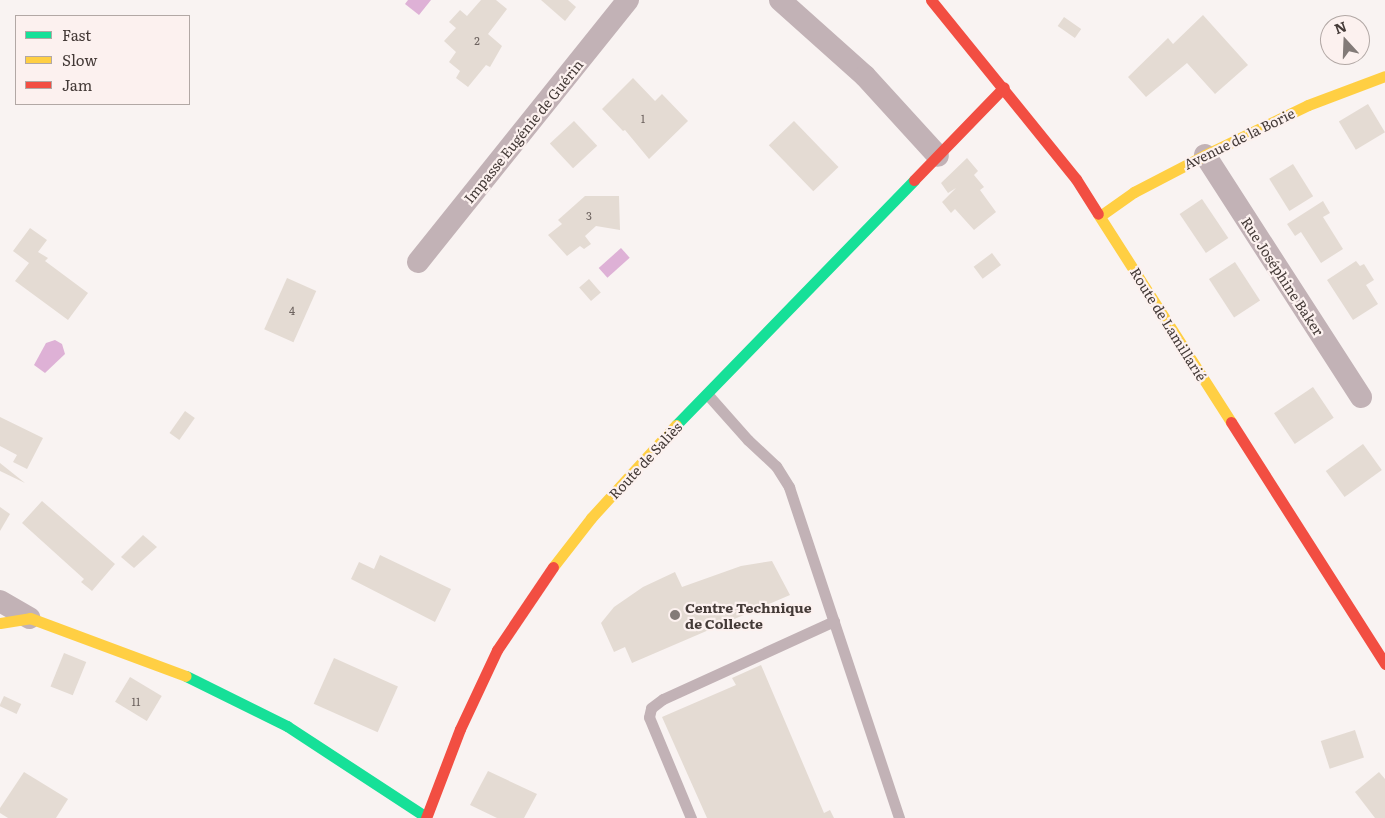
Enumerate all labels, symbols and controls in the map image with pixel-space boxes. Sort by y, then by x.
legend [15,15,190,105]
north arrow [1320,15,1370,65]
text: N [1331,15,1349,38]
text: Fast [62,23,91,46]
house number: 2 [474,33,480,47]
text: Slow [62,48,97,71]
street label: Impasse Eugénie de Guérin [460,56,586,206]
text: Jam [62,73,92,96]
street label: Avenue de la Borie [1181,104,1297,172]
house number: 1 [641,111,645,125]
house number: 3 [586,208,592,222]
street label: Rue Joséphine Baker [1238,214,1328,338]
street label: Route de Lamillarié [1127,264,1211,384]
house number: 4 [289,303,295,317]
street label: Route de Saliès [605,418,685,502]
place label: Centre Technique de Collecte [685,599,812,632]
marker: Centre Technique de Collecte [669,609,681,621]
house number: 11 [132,694,140,708]

